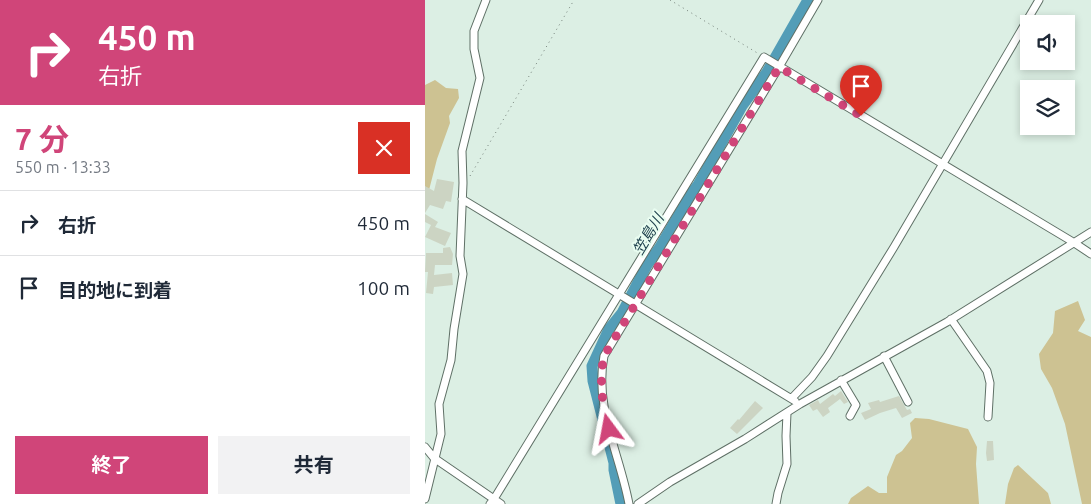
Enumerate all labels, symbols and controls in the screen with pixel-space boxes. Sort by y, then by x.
map controls [1020,15,1075,135]
button: sound [1020,15,1075,70]
text: 450 m [98,17,196,57]
icon: right [15,20,80,85]
text: 右折 [98,63,142,88]
pin [840,65,882,116]
icon: arrive [847,72,875,100]
button: layers [1020,80,1075,135]
text: 7 分 [15,122,69,156]
button: close [358,122,410,174]
text: 550 m · 13:33 [15,158,111,176]
icon: right [15,209,43,237]
water label: 笠島川 [629,209,668,258]
text: 450 m [357,212,410,234]
text: 右折 [58,214,96,236]
icon: arrive [15,274,43,302]
text: 100 m [357,277,410,299]
text: 目的地に到着 [58,279,172,301]
position arrow [582,402,634,454]
button: 終了 [15,436,208,494]
button: 共有 [218,436,410,494]

